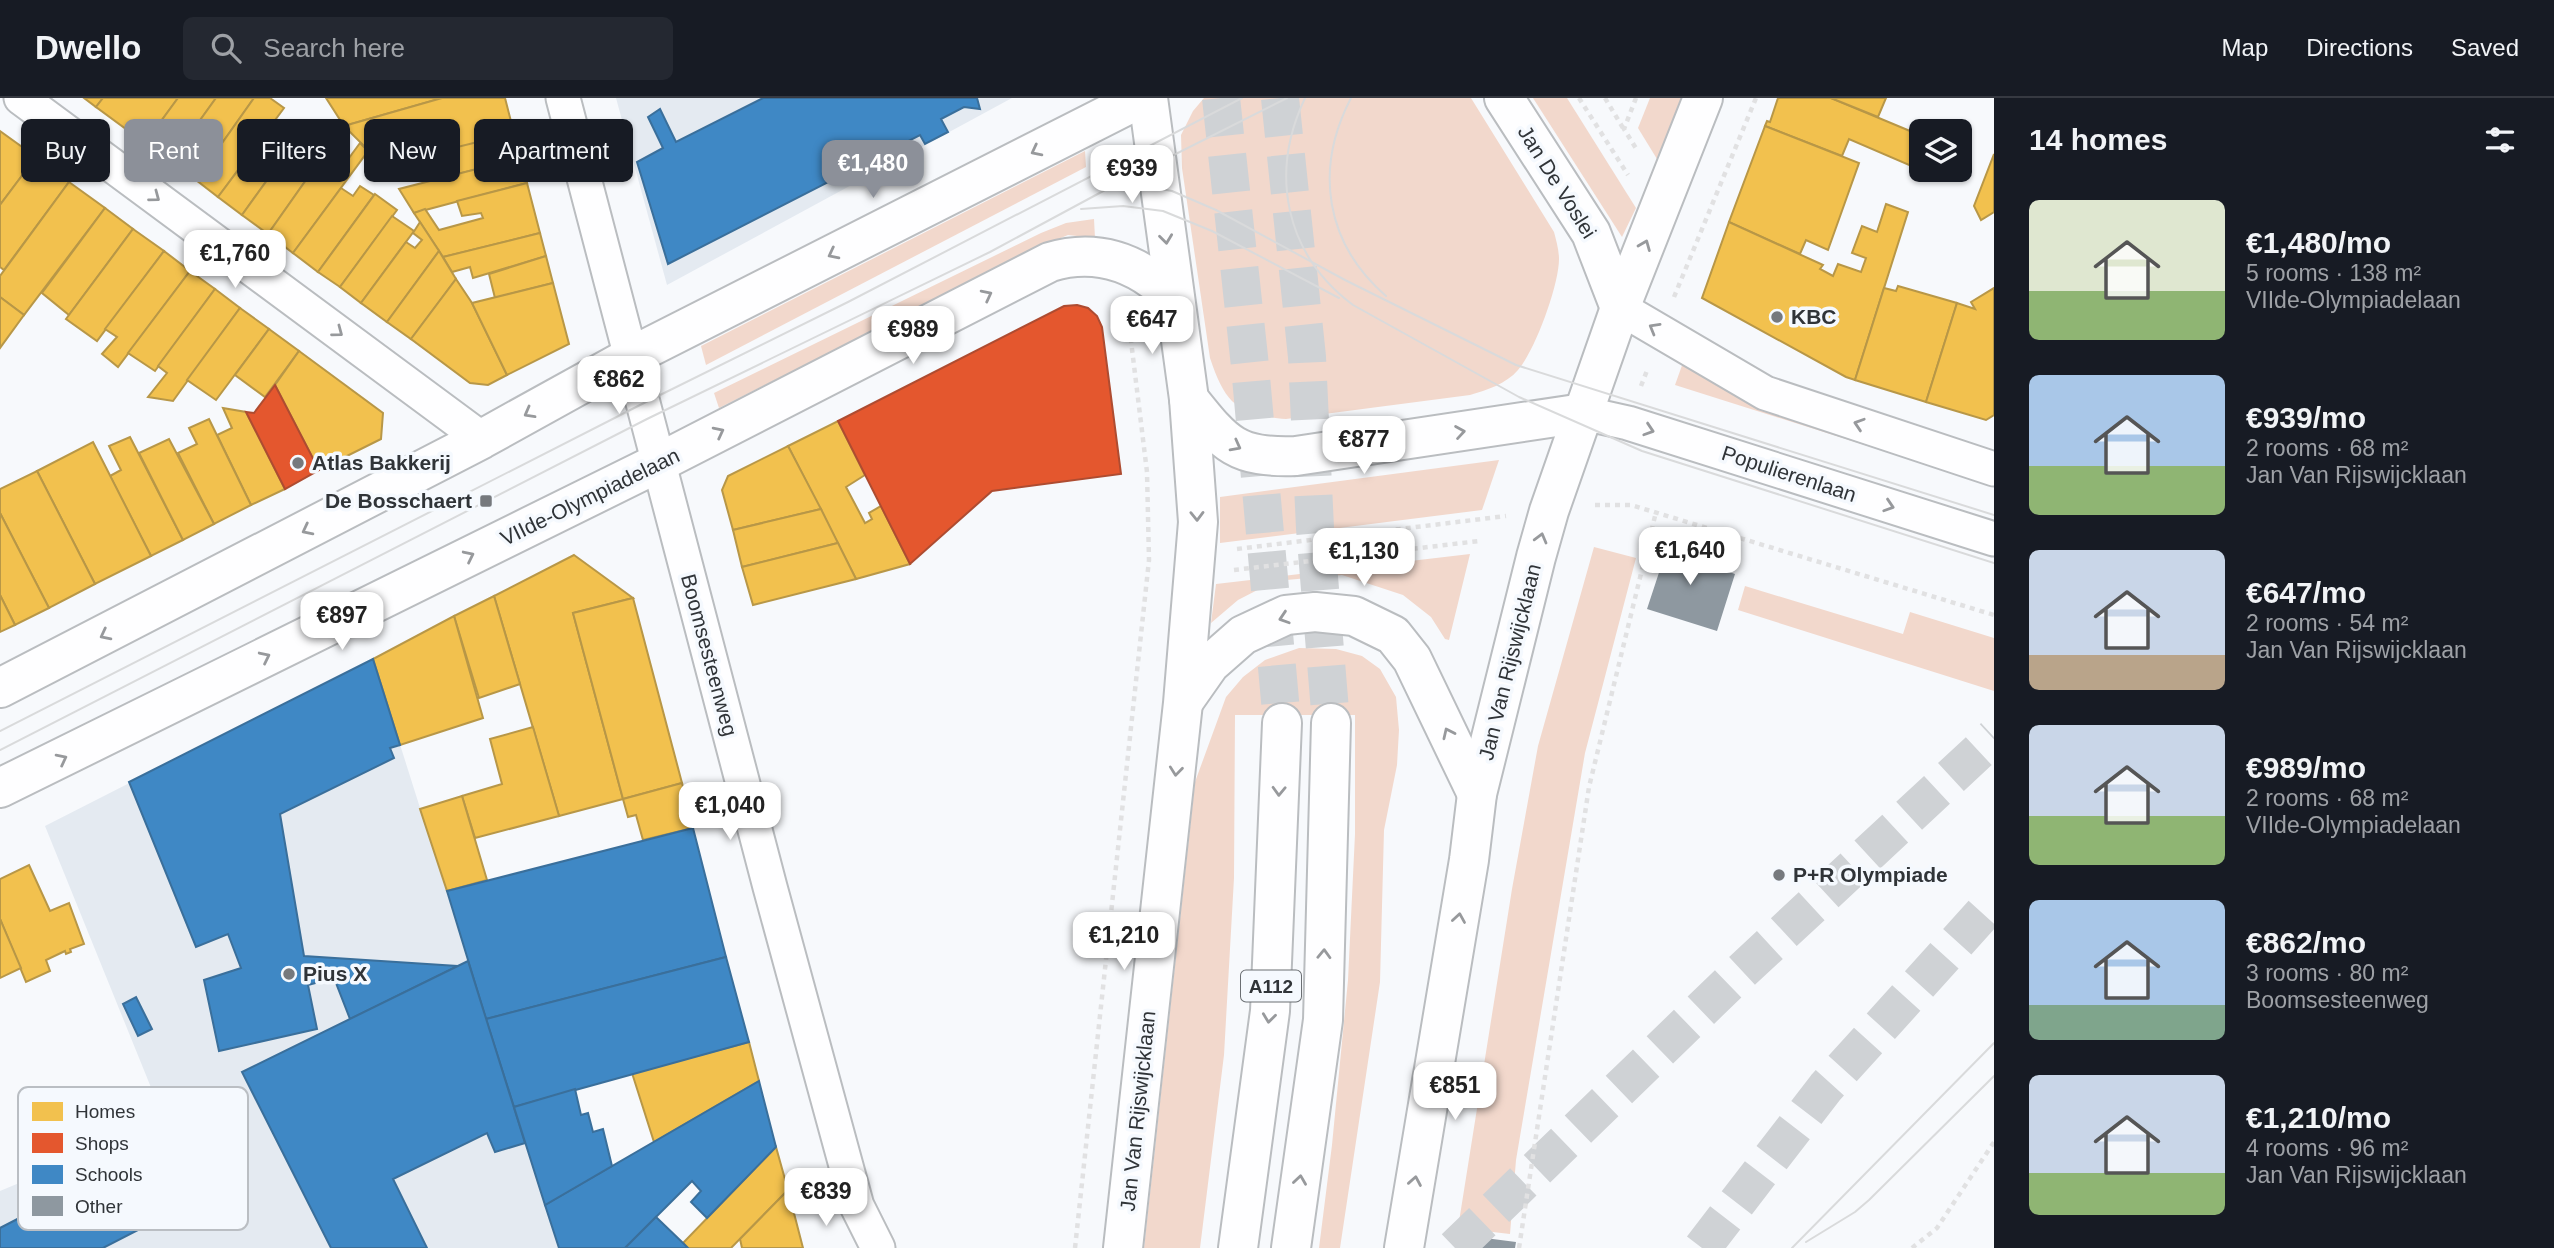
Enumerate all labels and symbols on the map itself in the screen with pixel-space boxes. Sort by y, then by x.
street label: Jan De Voslei [1514,121,1601,242]
pin: €1,480 [816,140,930,200]
one-way arrow [1031,142,1043,156]
pin: €939 [1091,146,1173,205]
one-way arrow [147,189,160,201]
pin: €1,760 [178,230,292,290]
one-way arrow [1159,233,1174,244]
one-way arrow [1636,240,1650,252]
one-way arrow [828,245,840,259]
one-way arrow [980,289,992,303]
pin: €647 [1111,296,1193,356]
place label: KBC [1791,305,1837,328]
pin: €989 [872,306,954,366]
marker: KBC [1769,309,1785,325]
one-way arrow [1649,323,1662,336]
one-way arrow [330,324,343,337]
pin: €862 [578,356,660,416]
one-way arrow [524,404,537,418]
pin: €877 [1323,416,1405,476]
one-way arrow [1854,418,1866,432]
one-way arrow [1642,422,1654,436]
one-way arrow [1454,425,1466,440]
one-way arrow [712,427,724,440]
one-way arrow [1229,438,1242,452]
street label: Populierenlaan [1719,441,1859,506]
street label: VIIde-Olympiadelaan [497,443,683,550]
place label: Atlas Bakkerij [312,451,451,474]
marker: Atlas Bakkerij [290,455,306,471]
place label: De Bosschaert [325,489,472,512]
marker: De Bosschaert [478,493,494,509]
one-way arrow [1883,497,1895,512]
one-way arrow [1190,511,1205,522]
one-way arrow [301,522,314,535]
pin: €1,130 [1307,528,1421,588]
pin: €1,640 [1633,528,1747,587]
one-way arrow [1533,532,1548,544]
one-way arrow [462,551,474,565]
street label: Jan Van Rijswijcklaan [1474,561,1545,762]
street label: Boomsesteenweg [677,571,742,738]
pin: €897 [301,592,383,652]
one-way arrow [1278,610,1290,624]
one-way arrow [100,627,112,640]
one-way arrow [258,651,270,665]
one-way arrow [1442,728,1456,740]
one-way arrow [55,753,67,767]
one-way arrow [1168,765,1183,777]
pin: €1,040 [673,782,787,842]
one-way arrow [1272,786,1287,797]
place label: P+R Olympiade [1793,863,1948,886]
marker: P+R Olympiade [1771,867,1787,883]
pin: €1,210 [1067,912,1181,972]
one-way arrow [1451,912,1466,924]
one-way arrow [1317,949,1332,960]
place label: Pius X [303,962,367,985]
marker: Pius X [281,966,297,982]
road number: A112 [1241,971,1301,1002]
street label: Jan Van Rijswijcklaan [1116,1010,1159,1212]
one-way arrow [1261,1013,1276,1024]
pin: €851 [1414,1062,1496,1122]
legend [18,1087,248,1230]
text: Homes [75,1101,135,1122]
text: Shops [75,1133,129,1154]
text: Schools [75,1164,143,1185]
pin: €839 [785,1168,867,1228]
one-way arrow [1293,1175,1308,1186]
one-way arrow [1407,1175,1422,1187]
text: Other [75,1196,123,1217]

